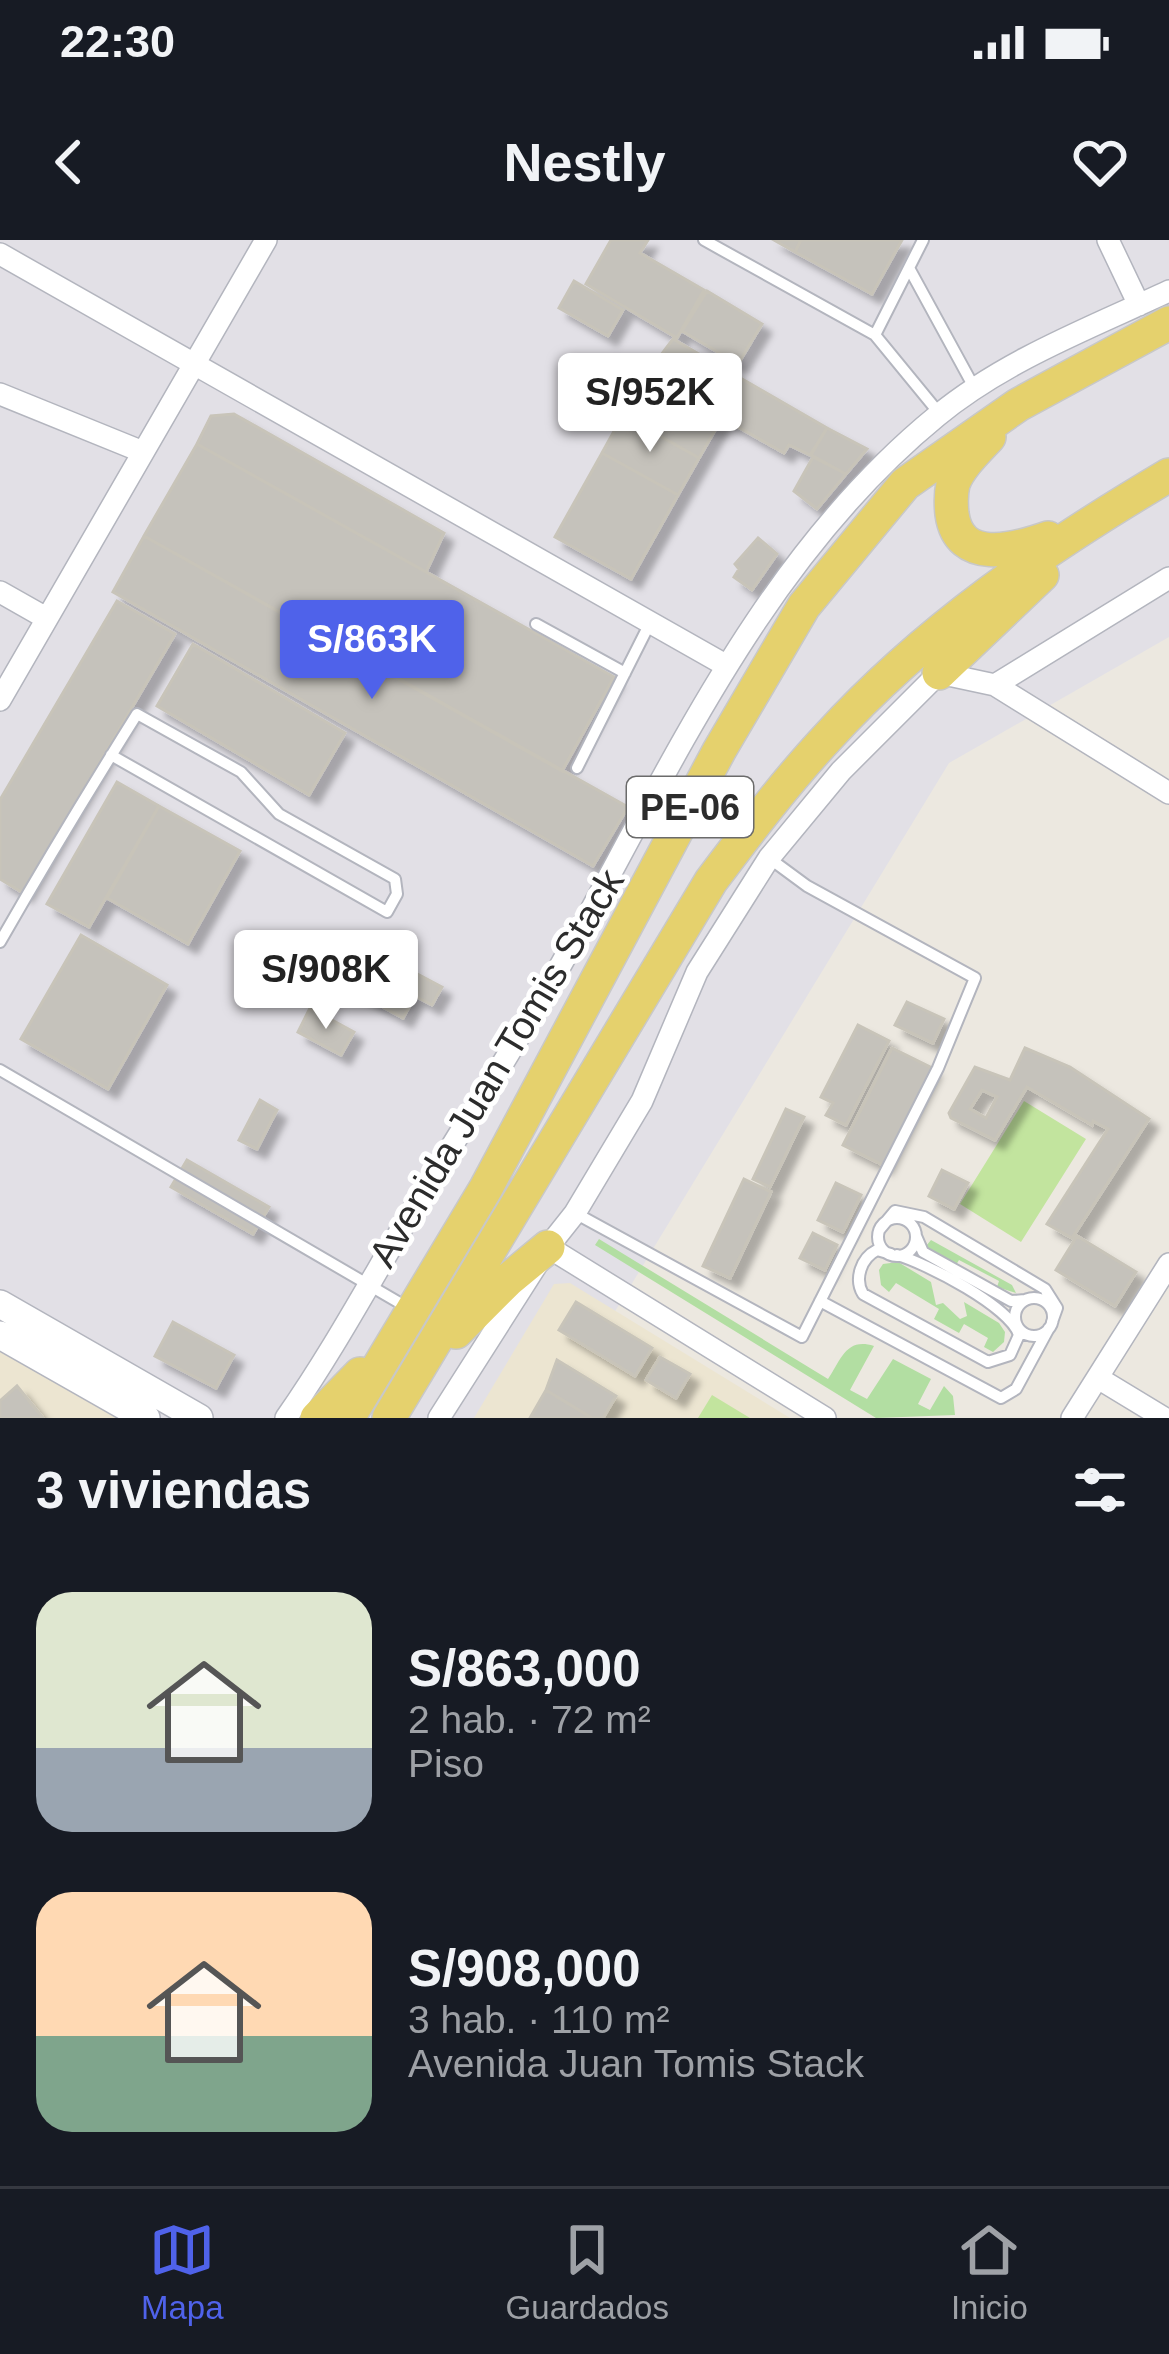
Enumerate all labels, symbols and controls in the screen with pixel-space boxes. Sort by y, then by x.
text: 22:30 [60,16,175,67]
icon: back [36,129,102,195]
icon: heart [1067,129,1133,195]
text: Nestly [503,132,666,192]
pin: S/952K [552,353,748,455]
text: S/952K [585,370,715,413]
pin: S/863K [274,600,470,702]
text: S/863K [307,617,437,660]
road number: PE-06 [627,777,753,837]
street label: Avenida Juan Tomis Stack [360,861,632,1275]
pin: S/908K [228,930,424,1032]
text: S/908K [261,947,391,990]
icon: filters [1067,1457,1133,1523]
text: 3 viviendas [36,1462,311,1519]
icon: home [132,1640,276,1784]
text: S/863,000 [408,1640,641,1697]
text: 2 hab. · 72 m² [408,1698,651,1741]
text: Piso [408,1742,484,1785]
icon: home [132,1940,276,2084]
text: S/908,000 [408,1940,641,1997]
text: 3 hab. · 110 m² [408,1998,670,2041]
text: Avenida Juan Tomis Stack [408,2042,864,2085]
tab: Mapa [141,2217,224,2327]
tab: Guardados [506,2217,669,2327]
tab: Inicio [951,2217,1028,2327]

